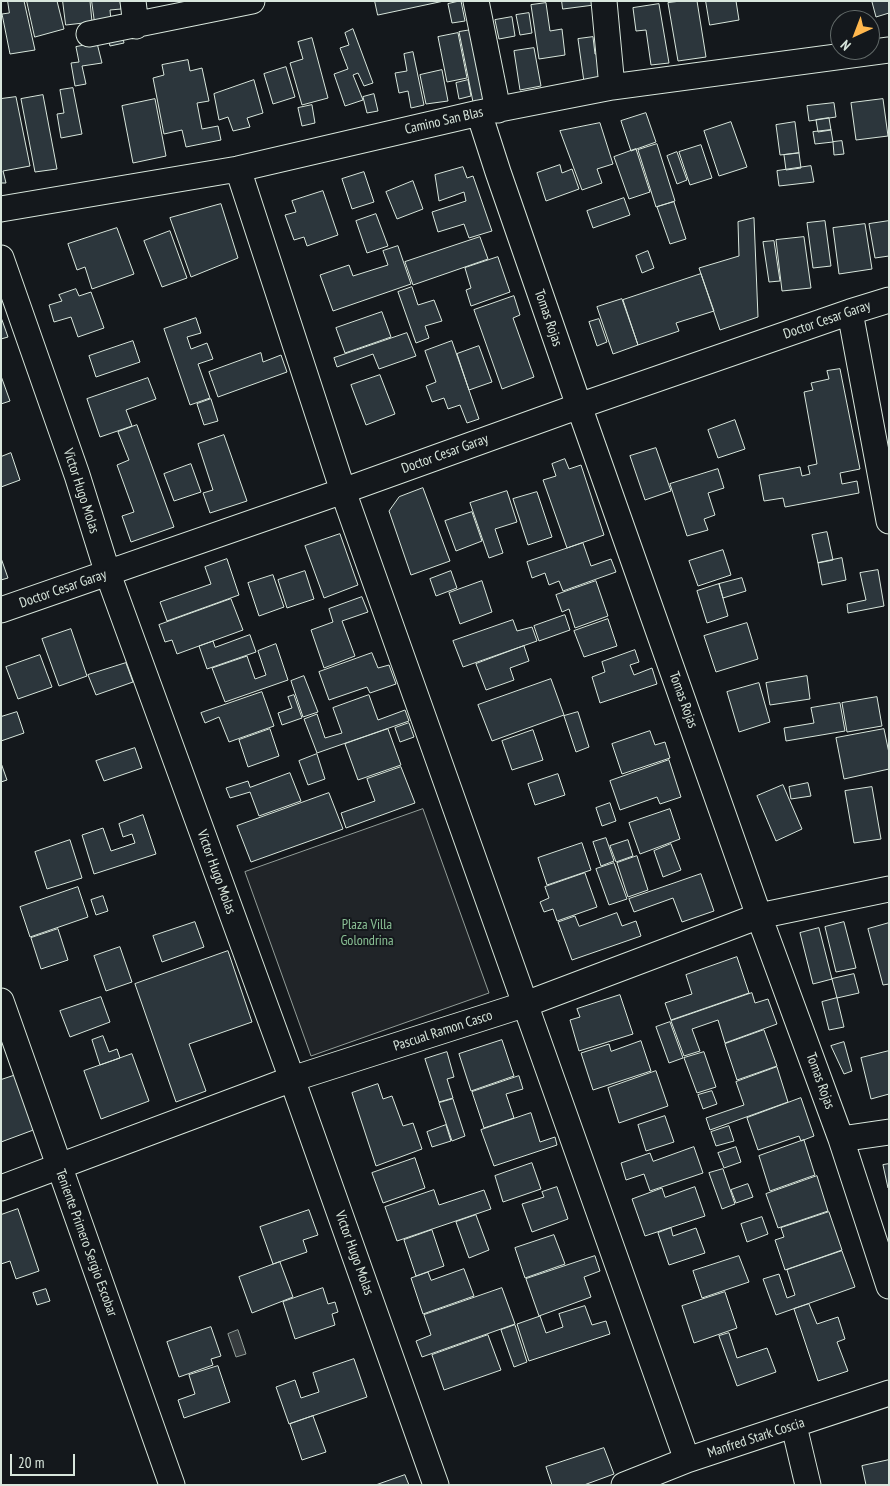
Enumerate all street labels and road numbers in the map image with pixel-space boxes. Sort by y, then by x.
street label: Camino San Blas [403,104,485,138]
street label: Tomas Rojas [530,287,566,349]
street label: Doctor Cesar Garay [781,297,873,343]
street label: Doctor Cesar Garay [399,431,491,477]
street label: Victor Hugo Molas [59,446,103,536]
street label: Doctor Cesar Garay [17,566,109,612]
street label: Tomas Rojas [665,669,701,731]
street label: Victor Hugo Molas [193,828,239,916]
street label: Pascual Ramon Casco [391,1007,495,1055]
street label: Tomas Rojas [802,1050,838,1112]
street label: Teniente Primero Sergio Escobar [52,1167,120,1319]
street label: Victor Hugo Molas [331,1209,377,1297]
street label: Manfred Stark Coscia [705,1414,807,1462]

